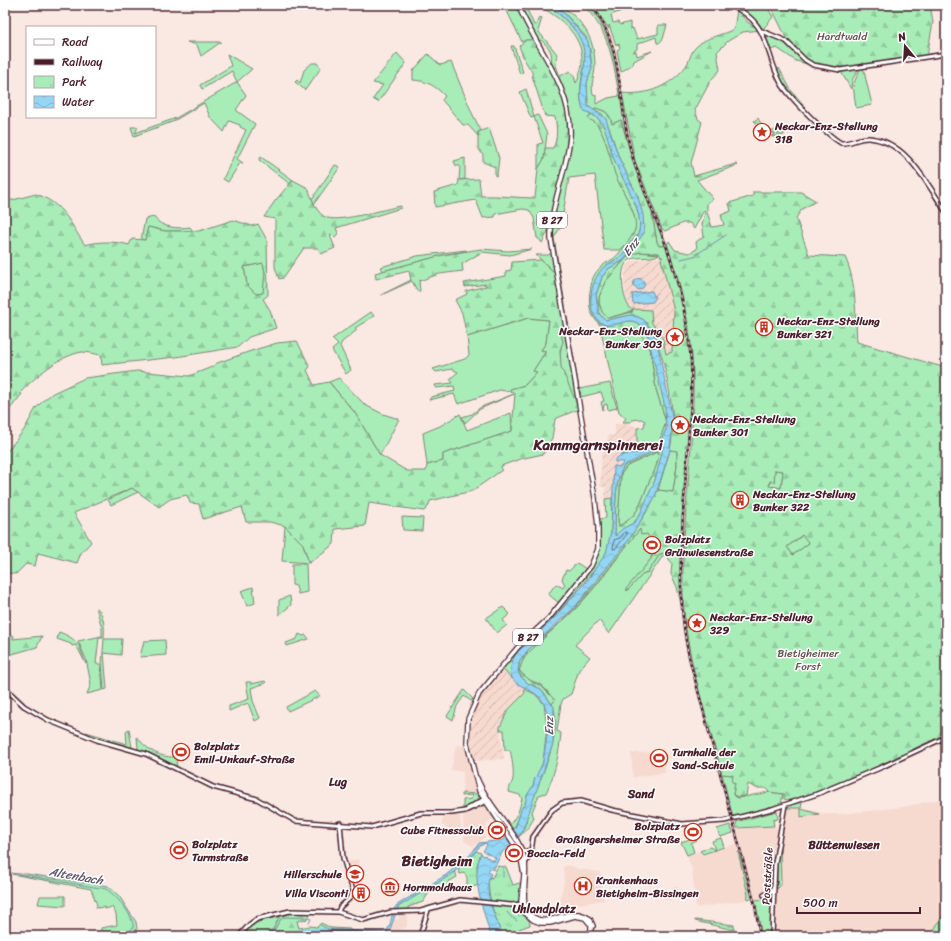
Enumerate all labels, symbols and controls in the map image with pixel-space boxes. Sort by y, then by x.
legend [26,26,156,118]
north arrow [885,26,925,66]
park label: Hardtwald [817,27,868,46]
text: N [895,27,909,47]
text: Road [62,31,89,53]
text: Railway [62,51,103,73]
text: Park [62,71,87,93]
text: Water [62,91,95,113]
place label: Neckar-Enz-Stellung 318 [774,117,878,149]
place icon: Neckar-Enz-Stellung 318 [752,122,772,142]
road number: B 27 [537,212,567,228]
water label: Enz [617,231,647,261]
place label: Neckar-Enz-Stellung Bunker 321 [776,312,880,344]
building icon: Neckar-Enz-Stellung Bunker 321 [754,317,774,337]
place label: Neckar-Enz-Stellung Bunker 303 [558,322,663,354]
place icon: Neckar-Enz-Stellung Bunker 303 [665,327,685,347]
place label: Neckar-Enz-Stellung Bunker 301 [692,410,796,442]
place icon: Neckar-Enz-Stellung Bunker 301 [670,415,690,435]
district label: Kammgarnspinnerei [532,432,663,458]
place label: Neckar-Enz-Stellung Bunker 322 [752,485,856,517]
building icon: Neckar-Enz-Stellung Bunker 322 [730,490,750,510]
place label: Bolzplatz Grünwiesenstraße [664,530,754,562]
sports icon: Bolzplatz Grünwiesenstraße [642,535,662,555]
place label: Neckar-Enz-Stellung 329 [709,608,813,640]
place icon: Neckar-Enz-Stellung 329 [687,613,707,633]
road number: B 27 [513,629,543,645]
park label: Bietigheimer Forst [777,644,840,676]
water label: Enz [538,714,560,736]
place label: Bolzplatz Emil-Unkauf-Straße [194,737,295,769]
sports icon: Bolzplatz Emil-Unkauf-Straße [171,742,191,762]
place label: Turnhalle der Sand-Schule [671,743,737,775]
sports icon: Turnhalle der Sand-Schule [649,748,669,768]
district label: Lug [329,771,348,793]
district label: Sand [627,783,656,805]
place label: Bolzplatz Großingersheimer Straße [555,817,681,849]
sports icon: Cube Fitnessclub [487,820,507,840]
place label: Cube Fitnessclub [400,821,484,840]
sports icon: Bolzplatz Großingersheimer Straße [683,822,703,842]
district label: Büttenwiesen [808,834,880,856]
place label: Bolzplatz Turmstraße [192,835,249,867]
sports icon: Bolzplatz Turmstraße [169,840,189,860]
sports icon: Boccia-Feld [504,843,524,863]
place label: Boccia-Feld [527,844,586,863]
street label: Poststräßle [756,846,779,905]
district label: Bietigheim [402,848,473,874]
water label: Altenbach [46,860,106,892]
school or university icon: Hillerschule [345,864,365,884]
place label: Hillerschule [283,865,342,884]
place label: Krankenhaus Bietigheim-Bissingen [595,871,699,903]
hospital icon: Krankenhaus Bietigheim-Bissingen [573,876,593,896]
museum icon: Hornmoldhaus [380,877,400,897]
place label: Hornmoldhaus [402,878,473,897]
building icon: Villa Visconti [351,883,371,903]
place label: Villa Visconti [285,884,349,903]
scale bar [797,889,920,915]
text: 500 m [803,892,838,914]
district label: Uhlandplatz [512,898,577,920]

